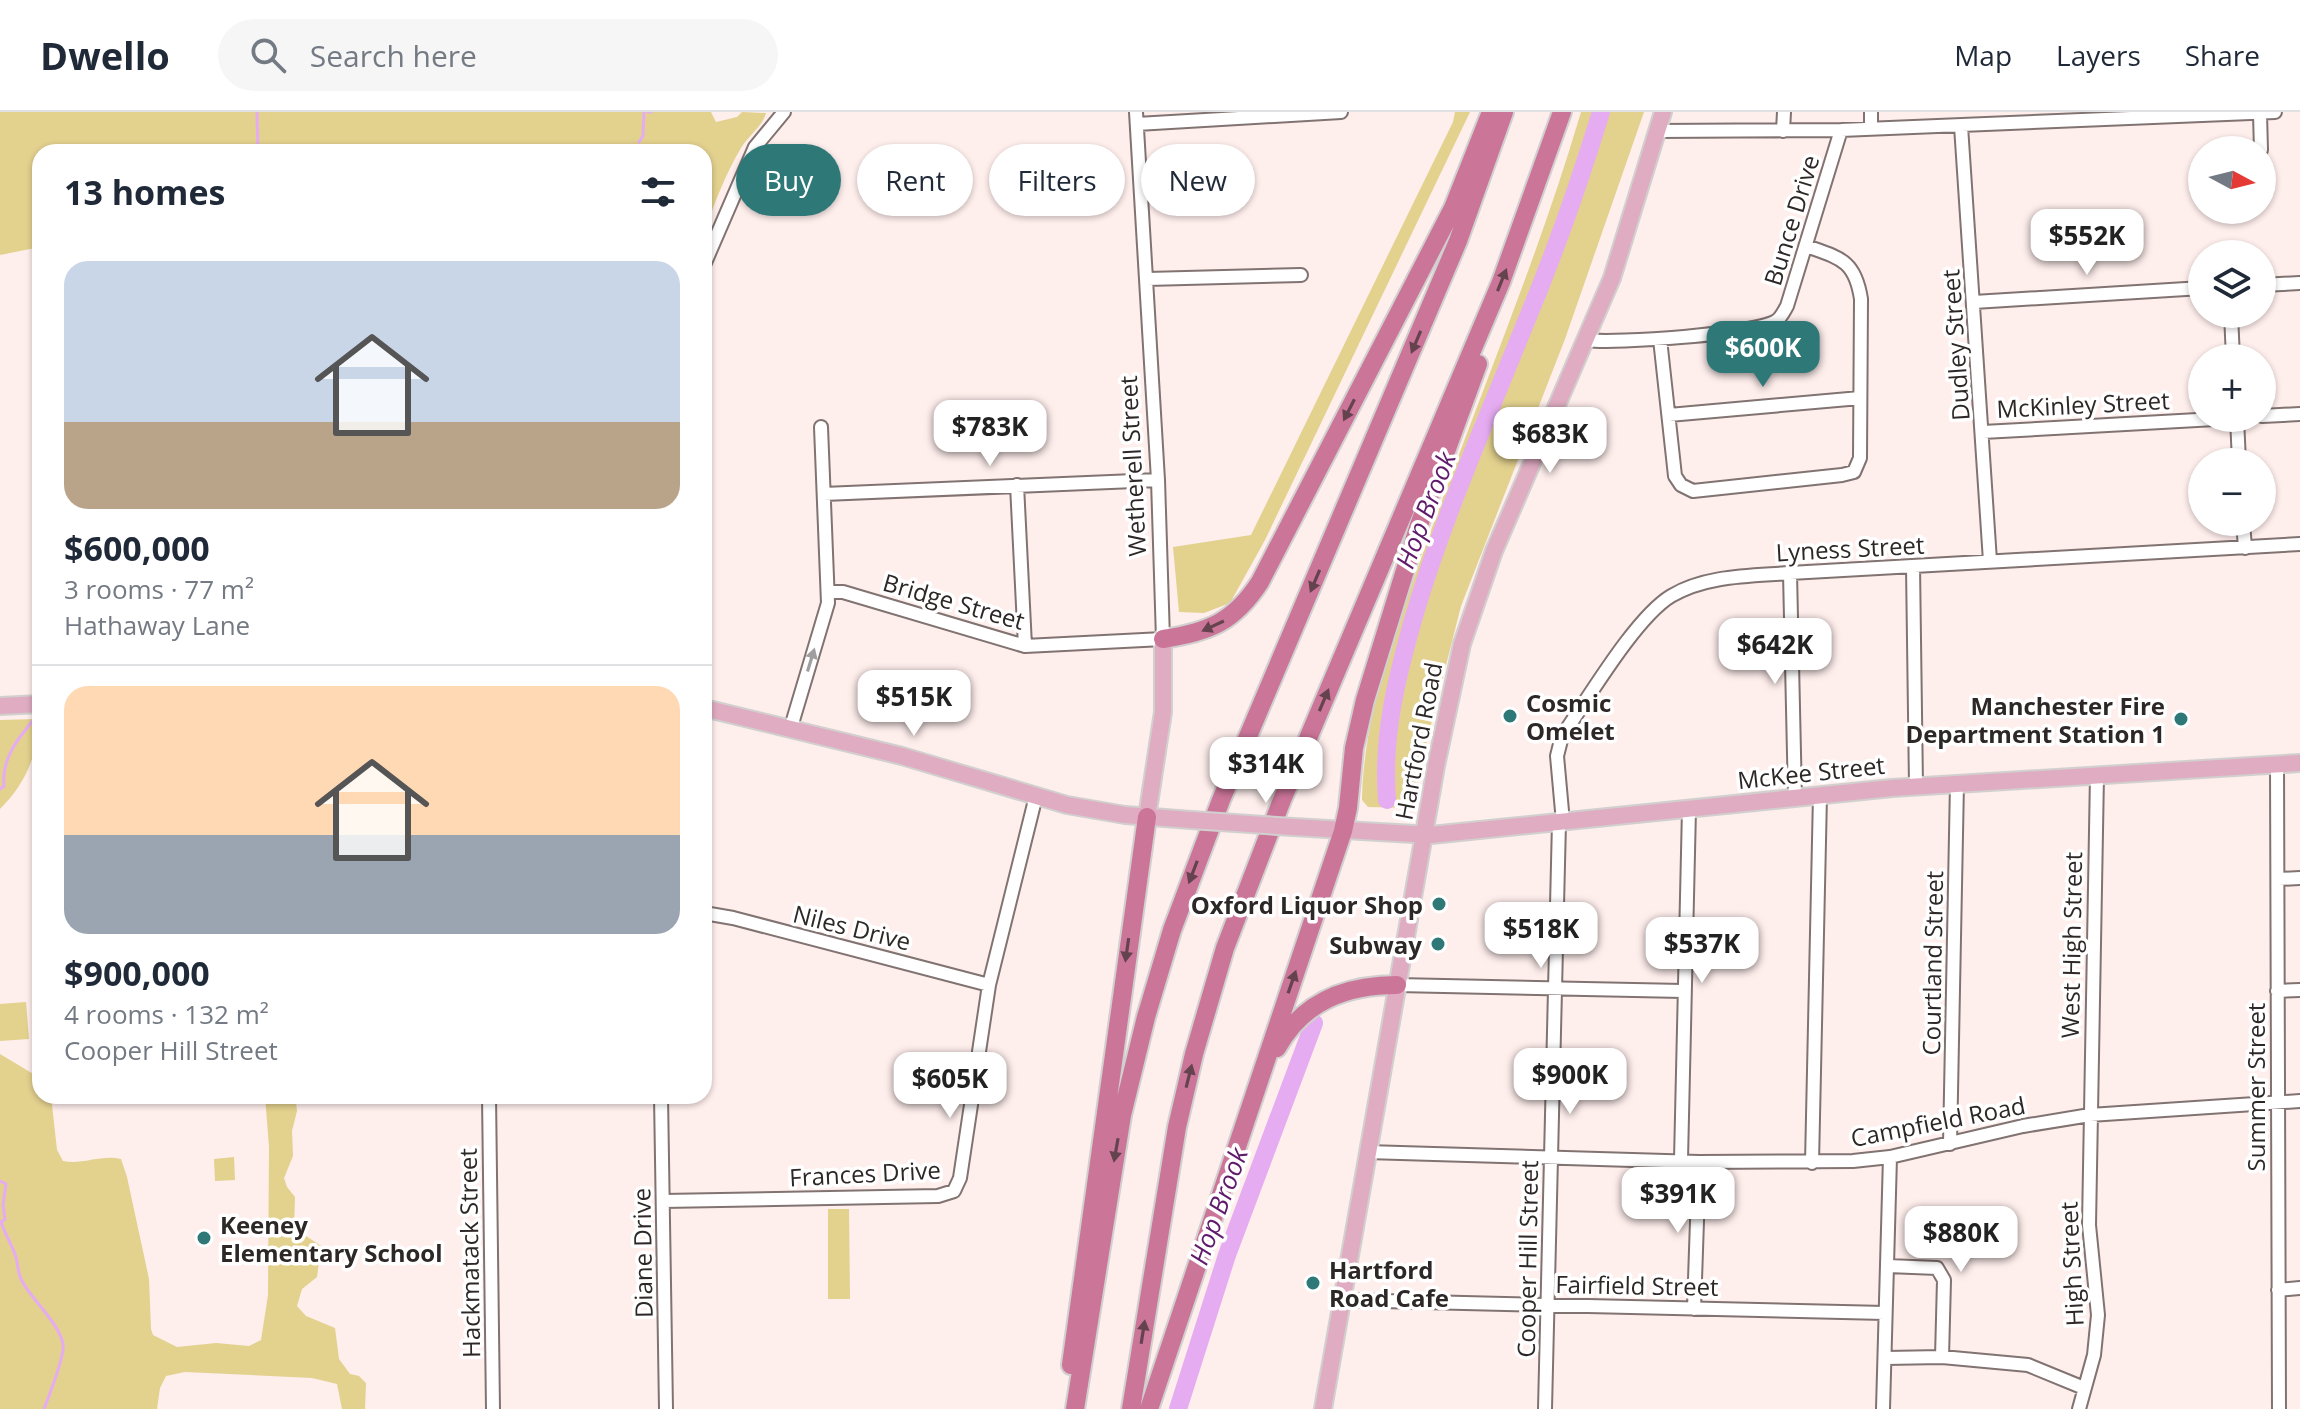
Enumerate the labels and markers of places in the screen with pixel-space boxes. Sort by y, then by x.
pin: $552K [2031,209,2143,277]
pin: $600K [1707,321,1819,389]
pin: $783K [934,400,1046,468]
pin: $683K [1494,407,1606,475]
pin: $642K [1719,618,1831,686]
pin: $515K [858,670,970,738]
place label: Cosmic Omelet [1526,686,1615,747]
place label: Manchester Fire Department Station 1 [1905,689,2165,750]
marker: Cosmic Omelet [1501,707,1519,725]
marker: Manchester Fire Department Station 1 [2172,710,2190,728]
pin: $314K [1210,737,1322,805]
place label: Oxford Liquor Shop [1191,888,1423,921]
marker: Oxford Liquor Shop [1430,895,1448,913]
pin: $518K [1485,902,1597,970]
pin: $537K [1646,917,1758,985]
place label: Subway [1329,928,1422,961]
marker: Subway [1429,935,1447,953]
pin: $900K [1514,1048,1626,1116]
pin: $605K [894,1052,1006,1120]
pin: $391K [1622,1167,1734,1235]
pin: $880K [1905,1206,2017,1274]
place label: Keeney Elementary School [220,1208,443,1269]
marker: Keeney Elementary School [195,1229,213,1247]
place label: Hartford Road Cafe [1329,1253,1449,1314]
marker: Hartford Road Cafe [1304,1274,1322,1292]

